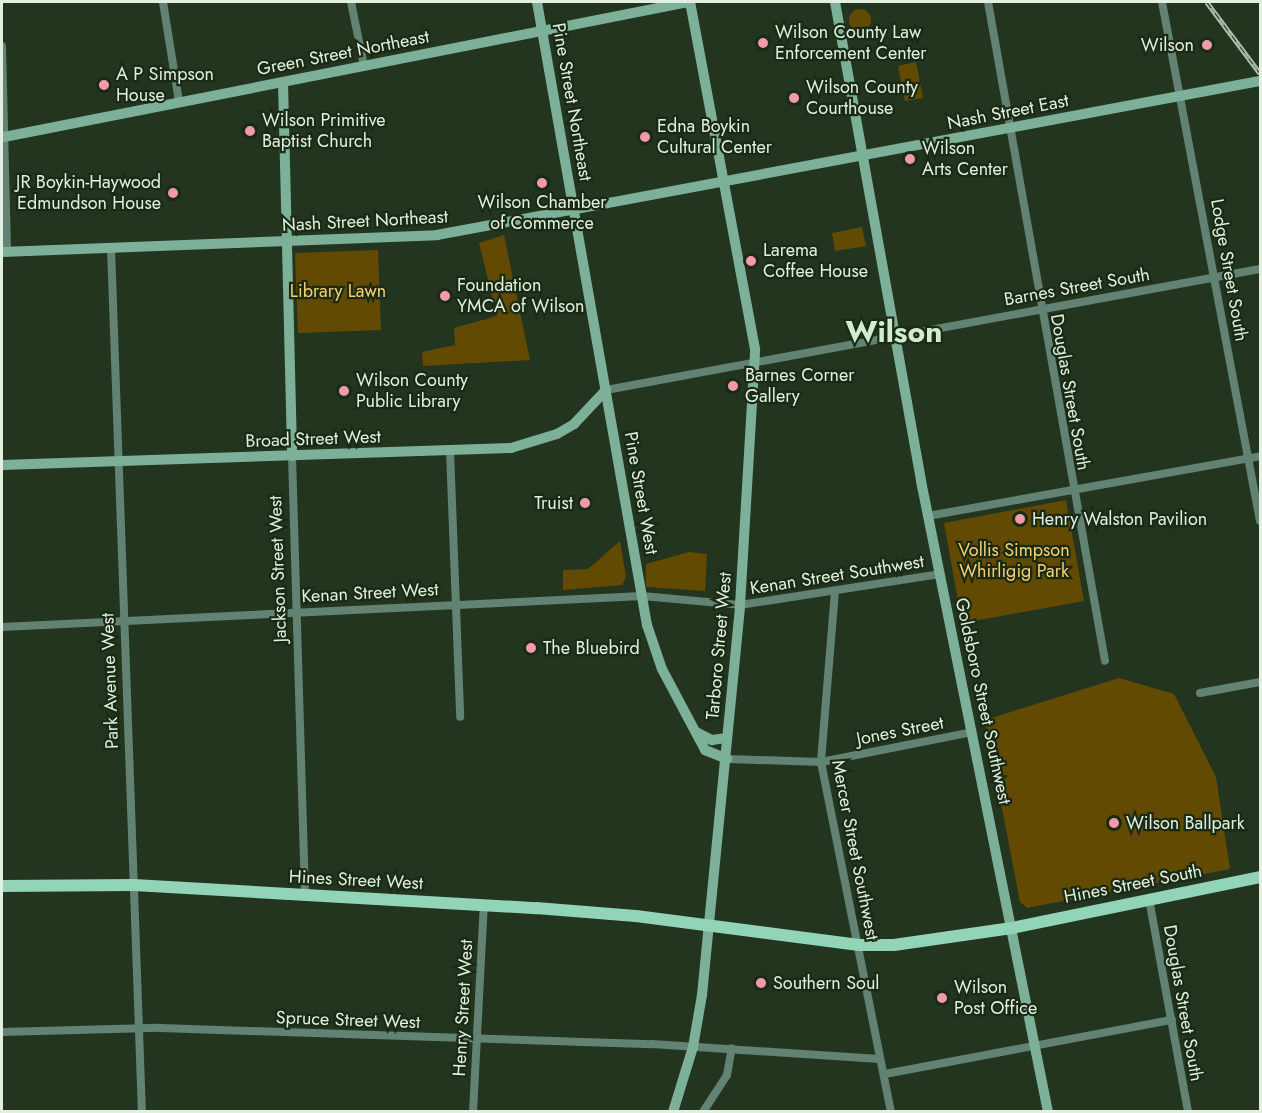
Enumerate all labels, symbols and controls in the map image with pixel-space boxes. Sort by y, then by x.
street label: Pine Street Northeast [547,21,597,183]
place label: Wilson County Law Enforcement Center [775,22,926,64]
street label: Green Street Northeast [255,26,431,80]
place label: Wilson [1141,34,1194,56]
marker: Wilson County Law Enforcement Center [756,36,770,50]
marker: Wilson [1198,36,1216,54]
place label: A P Simpson House [116,64,214,106]
place label: Wilson County Courthouse [806,77,918,119]
marker: A P Simpson House [97,78,111,92]
street label: Nash Street East [945,90,1071,134]
marker: Wilson County Courthouse [787,91,801,105]
place label: Wilson Primitive Baptist Church [262,110,386,152]
place label: Edna Boykin Cultural Center [657,116,772,158]
marker: Wilson Primitive Baptist Church [243,124,257,138]
marker: Edna Boykin Cultural Center [638,130,652,144]
place label: Wilson Arts Center [922,138,1008,180]
marker: Wilson Arts Center [903,152,917,166]
place label: JR Boykin-Haywood Edmundson House [16,172,161,214]
marker: Wilson Chamber of Commerce [535,176,549,190]
marker: JR Boykin-Haywood Edmundson House [166,186,180,200]
place label: Wilson Chamber of Commerce [478,192,606,234]
street label: Lodge Street South [1206,197,1252,343]
street label: Nash Street Northeast [281,206,449,236]
place label: Larema Coffee House [763,240,868,282]
marker: Larema Coffee House [744,254,758,268]
street label: Barnes Street South [1002,264,1152,310]
place label: Foundation YMCA of Wilson [457,275,585,318]
park label: Library Lawn [290,280,386,302]
marker: Foundation YMCA of Wilson [438,289,452,303]
street label: Douglas Street South [1046,312,1094,472]
district label: Wilson [846,314,942,350]
place label: Barnes Corner Gallery [745,365,854,407]
place label: Wilson County Public Library [356,370,468,412]
marker: Barnes Corner Gallery [726,379,740,393]
marker: Wilson County Public Library [337,384,351,398]
street label: Broad Street West [245,426,381,452]
street label: Pine Street West [620,430,662,556]
place label: Truist [534,492,573,514]
street label: Jackson Street West [265,495,291,643]
marker: Truist [578,496,592,510]
place label: Henry Walston Pavilion [1032,508,1207,530]
marker: Henry Walston Pavilion [1013,512,1027,526]
park label: Vollis Simpson Whirligig Park [958,540,1070,582]
street label: Kenan Street Southwest [748,551,926,599]
street label: Tarboro Street West [702,571,736,721]
street label: Kenan Street West [301,579,439,607]
street label: Goldsboro Street Southwest [951,596,1015,806]
street label: Park Avenue West [97,613,123,749]
place label: The Bluebird [543,637,640,659]
marker: The Bluebird [524,641,538,655]
street label: Jones Street [855,712,945,750]
street label: Mercer Street Southwest [827,758,883,942]
place label: Wilson Ballpark [1126,812,1245,834]
marker: Wilson Ballpark [1107,816,1121,830]
street label: Hines Street South [1062,860,1204,908]
street label: Hines Street West [288,866,424,894]
street label: Douglas Street South [1159,923,1207,1083]
street label: Henry Street West [449,939,477,1077]
place label: Southern Soul [773,972,879,994]
marker: Southern Soul [754,976,768,990]
place label: Wilson Post Office [954,977,1037,1020]
marker: Wilson Post Office [935,991,949,1005]
street label: Spruce Street West [275,1007,421,1033]

